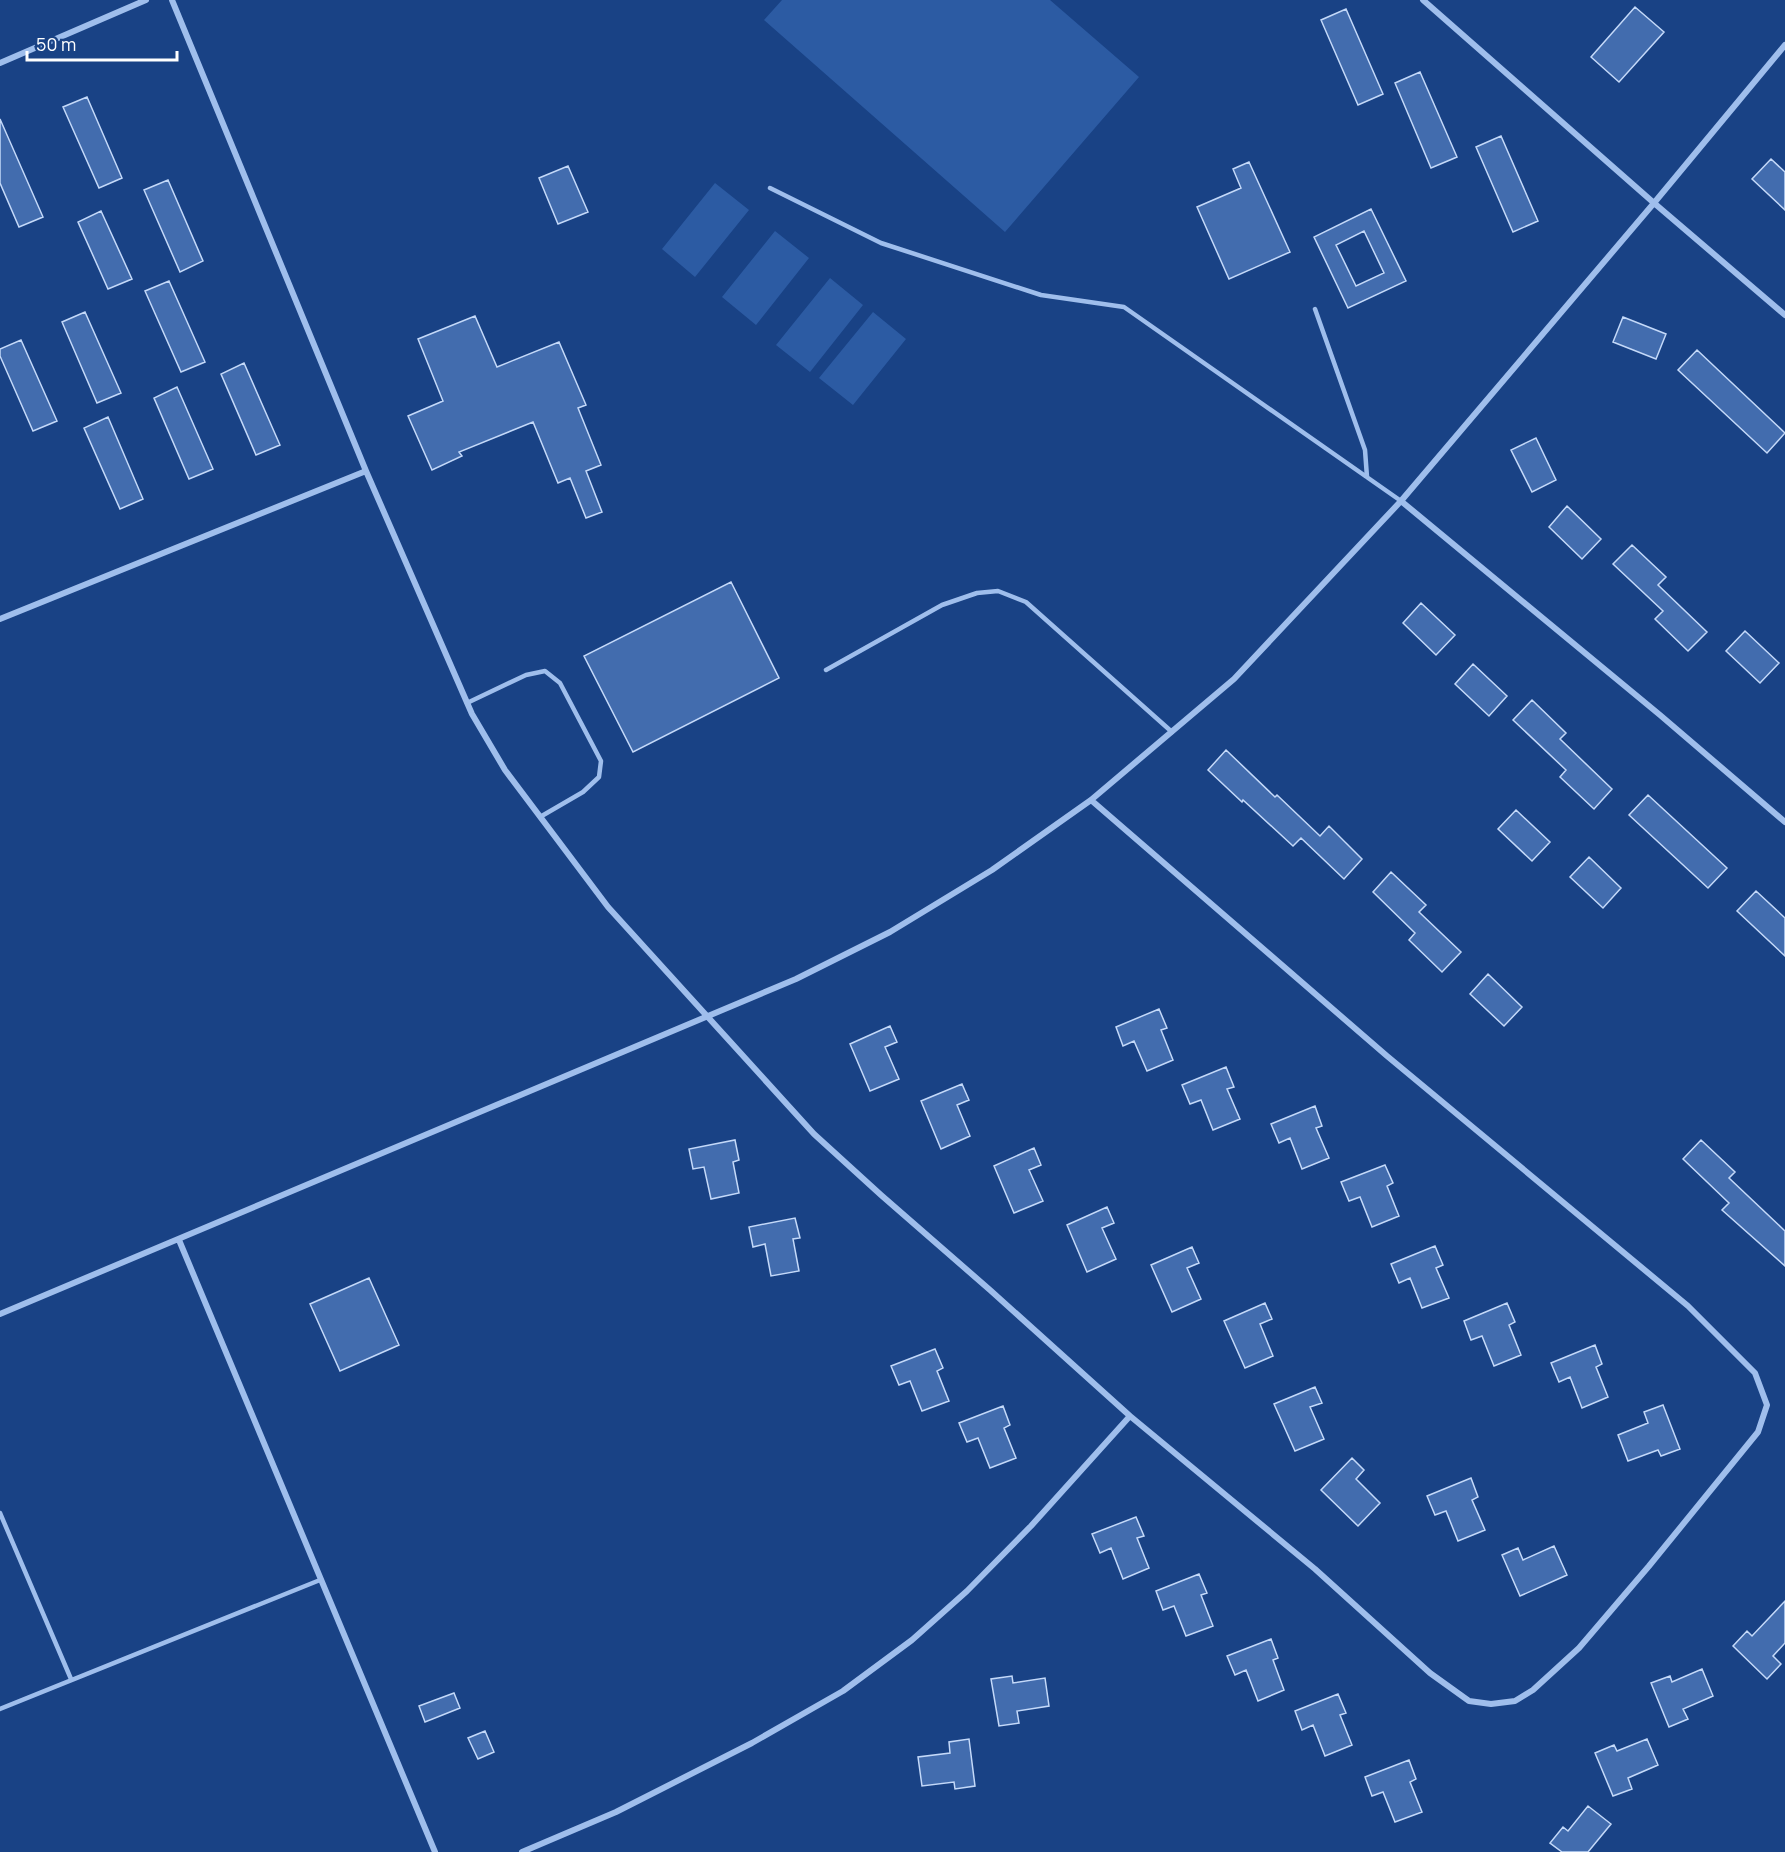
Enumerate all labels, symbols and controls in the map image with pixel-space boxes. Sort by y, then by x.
scale bar [27,24,177,62]
text: 50 m [36,32,76,56]

